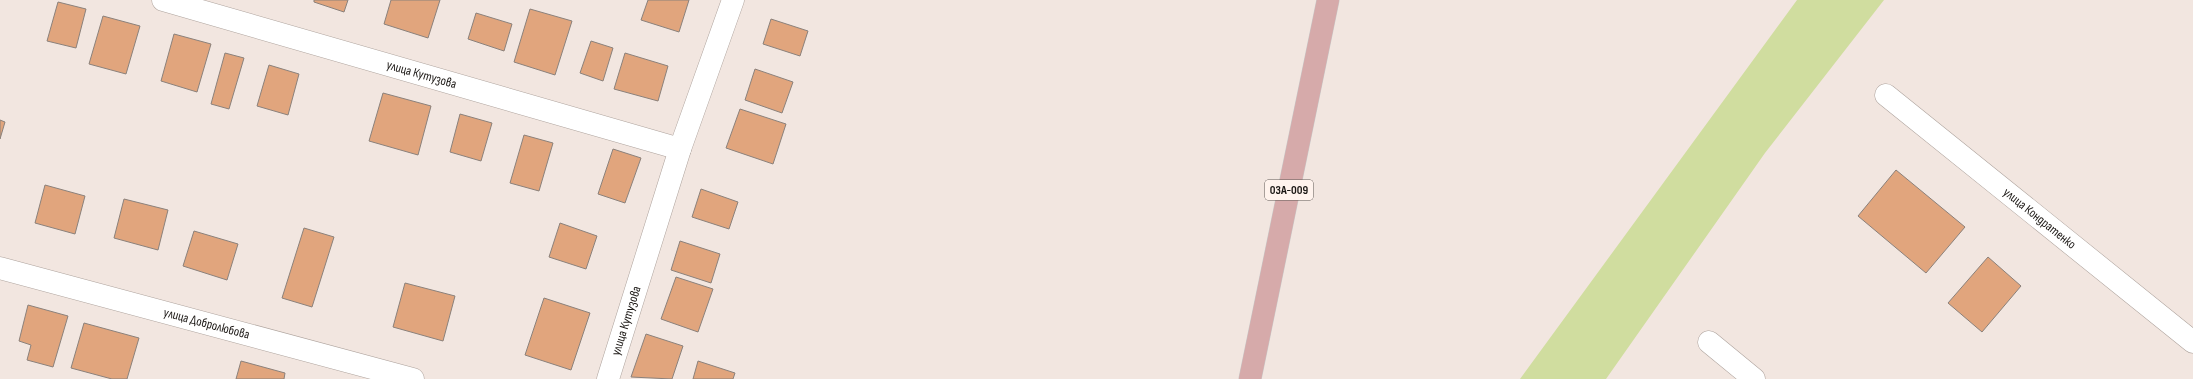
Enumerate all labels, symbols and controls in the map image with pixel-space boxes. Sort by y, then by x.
street label: улица Кутузова [385,57,458,92]
road number: 03А-009 [1265,180,1313,200]
street label: улица Кондратенко [2000,184,2079,253]
street label: улица Кутузова [608,284,645,358]
street label: улица Добролюбова [162,304,251,343]

